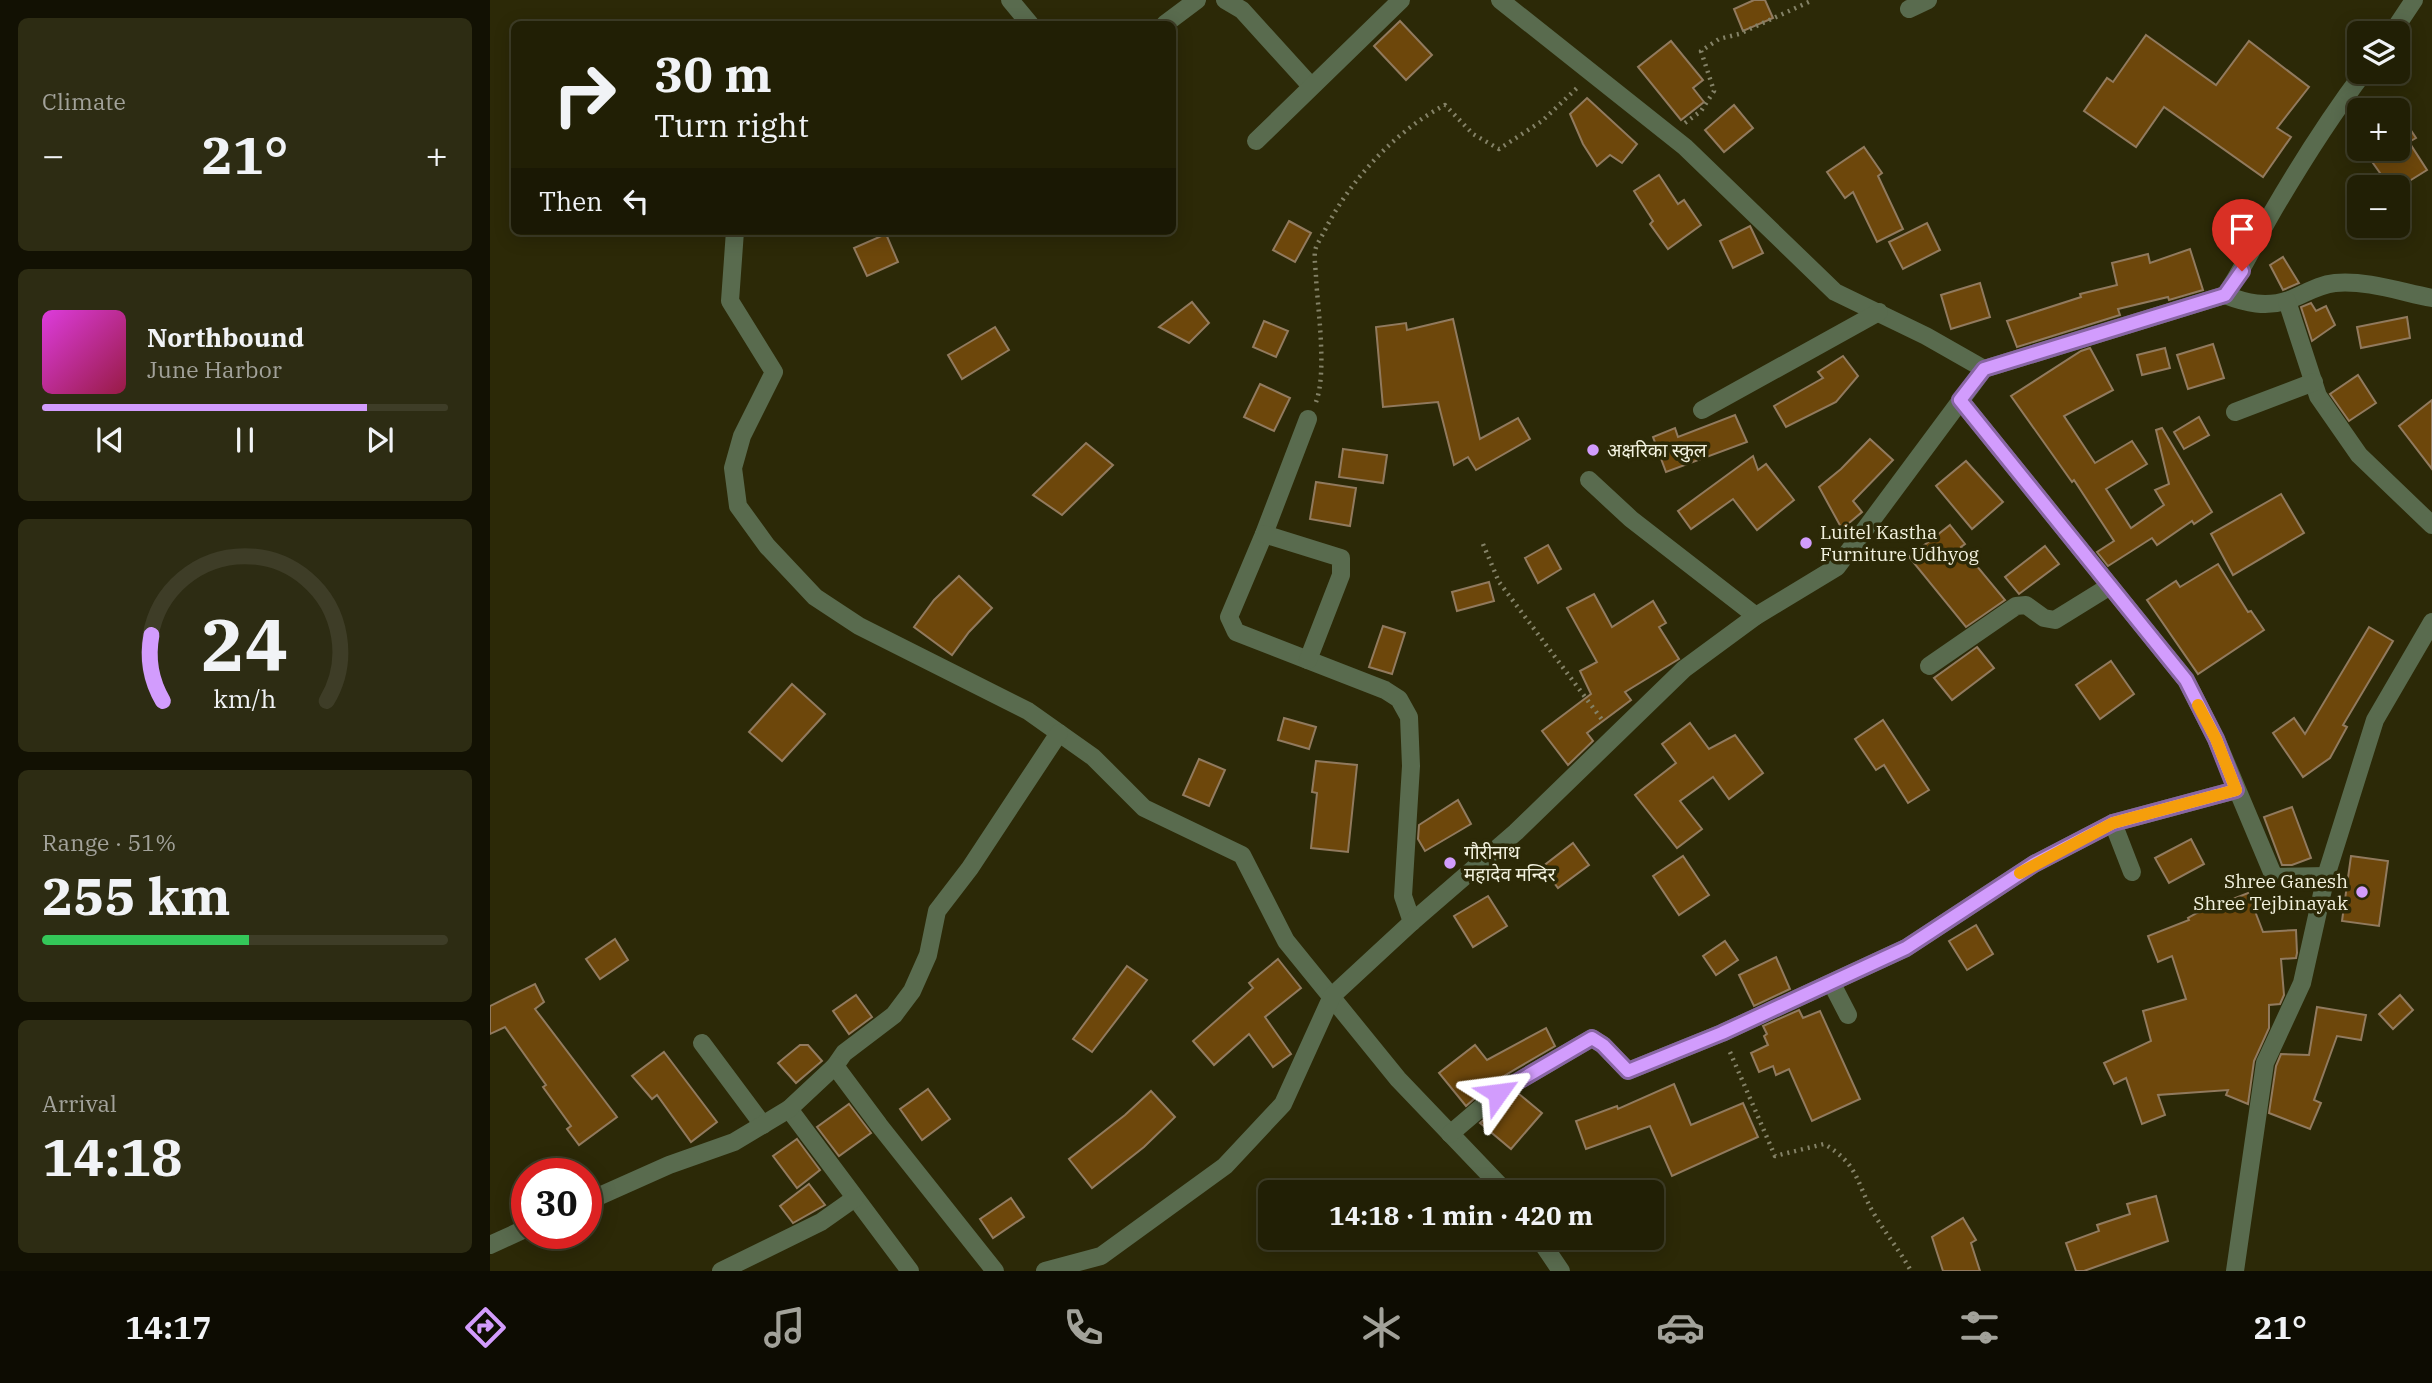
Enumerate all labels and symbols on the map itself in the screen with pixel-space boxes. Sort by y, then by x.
pin [2212,199,2272,271]
place label: अक्षरिका स्कुल [1607,438,1708,463]
marker: अक्षरिका स्कुल [1585,442,1601,458]
place label: Luitel Kastha Furniture Udhyog [1820,520,1980,566]
marker: Luitel Kastha Furniture Udhyog [1798,535,1814,551]
place label: गौरीनाथ महादेव मन्दिर [1464,840,1557,886]
marker: गौरीनाथ महादेव मन्दिर [1442,855,1458,871]
place label: Shree Ganesh Shree Tejbinayak [2193,869,2348,915]
marker: Shree Ganesh Shree Tejbinayak [2354,884,2370,900]
position arrow [1461,1056,1535,1130]
speed limit sign: 30 [511,1158,602,1249]

